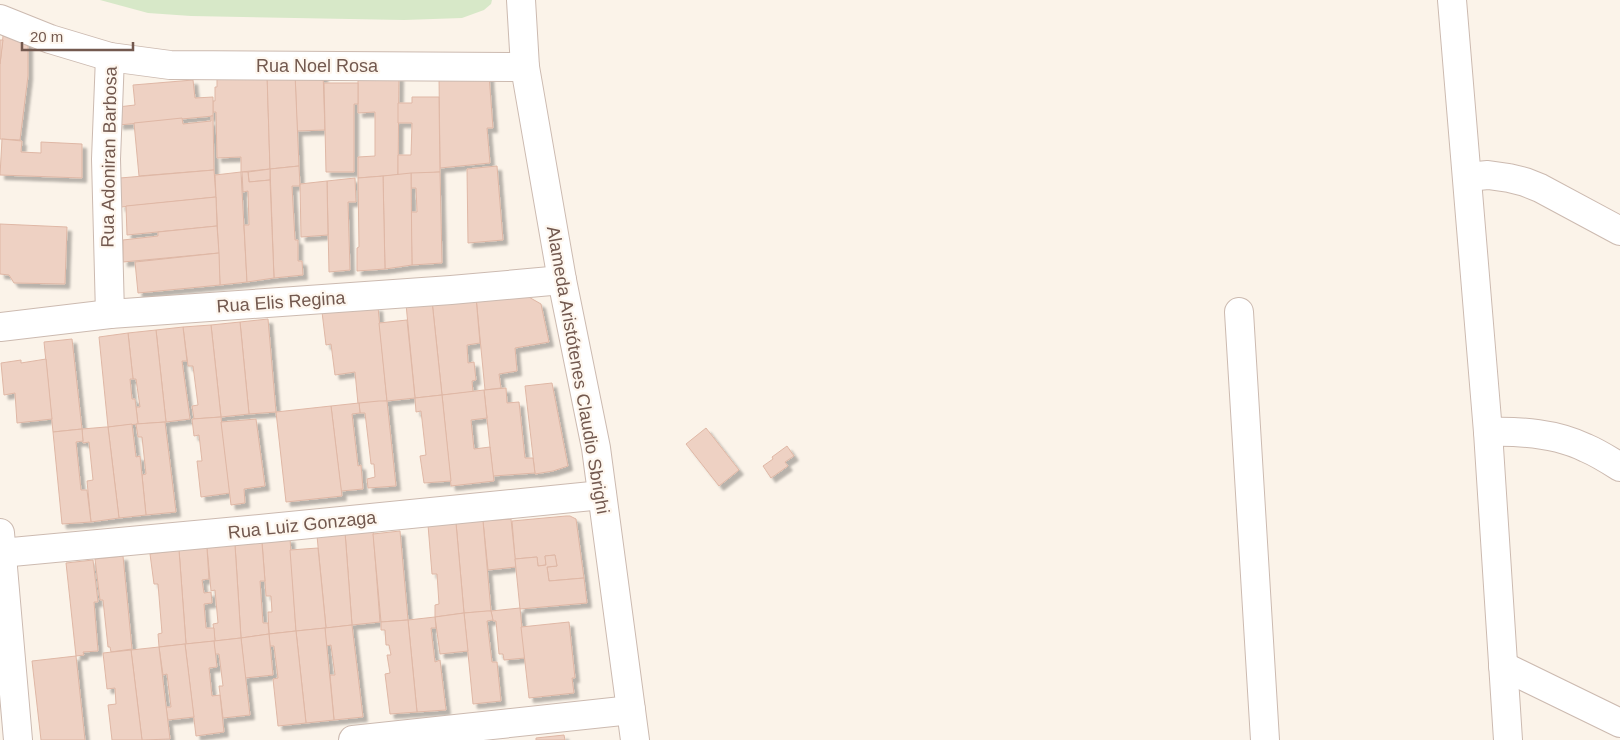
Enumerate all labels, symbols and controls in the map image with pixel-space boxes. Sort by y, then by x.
scale bar [22,20,134,52]
text: 20 m [30,28,63,45]
street label: Rua Noel Rosa [256,56,379,76]
street label: Rua Adoniran Barbosa [97,65,121,248]
street label: Alameda Aristótenes Claudio Sbrighi [543,224,613,516]
street label: Rua Elis Regina [216,287,347,316]
street label: Rua Luiz Gonzaga [227,507,378,543]

